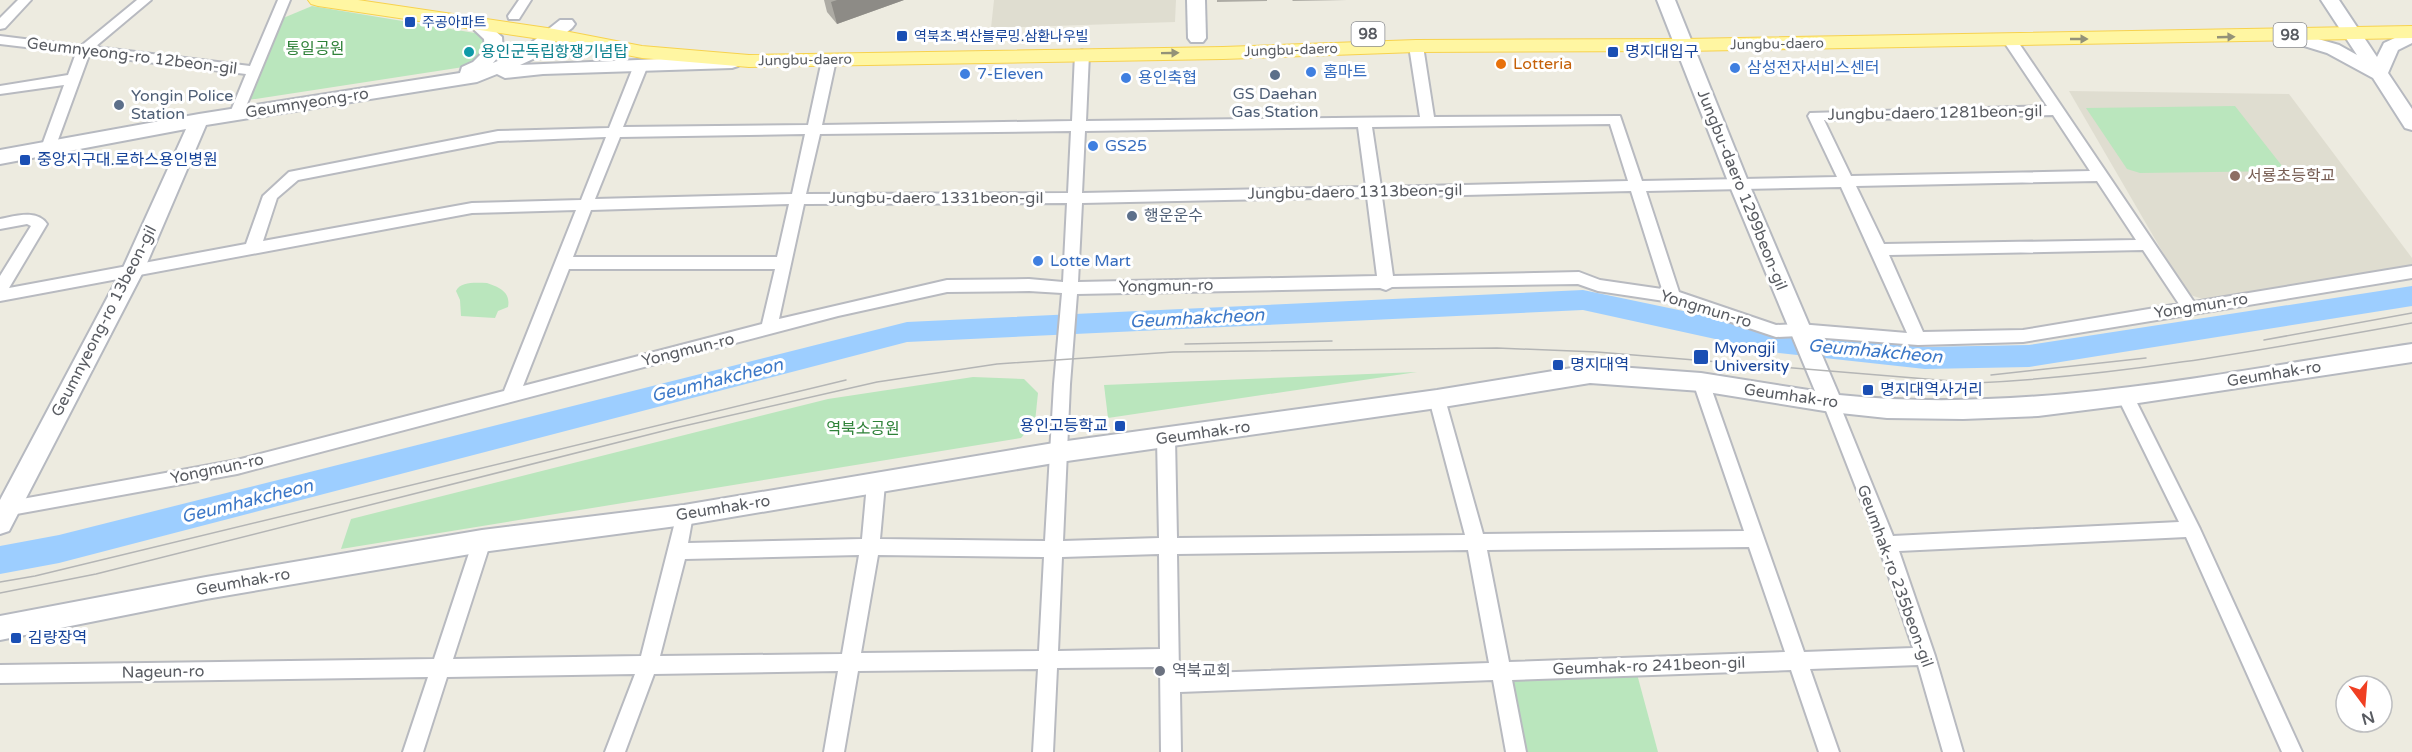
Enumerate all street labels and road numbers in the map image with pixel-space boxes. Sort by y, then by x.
road number: 98 [1352,22,1384,46]
road number: 98 [2274,23,2306,47]
street label: Geumnyeong-ro 12beon-gil [26,33,238,79]
street label: Jungbu-daero [1730,35,1824,53]
street label: Jungbu-daero [1244,40,1338,60]
street label: Jungbu-daero [758,51,852,69]
street label: Geumnyeong-ro [244,83,370,123]
street label: Jungbu-daero 1299beon-gil [1693,87,1791,293]
street label: Jungbu-daero 1281beon-gil [1827,101,2043,125]
street label: Jungbu-daero 1313beon-gil [1247,180,1463,204]
street label: Jungbu-daero 1331beon-gil [829,188,1043,208]
street label: Geumnyeong-ro 13beon-gil [47,222,161,420]
street label: Yongmun-ro [1118,275,1214,297]
street label: Yongmun-ro [1658,286,1754,332]
street label: Yongmun-ro [2153,289,2249,323]
street label: Yongmun-ro [640,329,736,371]
street label: Geumhak-ro [2225,357,2323,391]
street label: Geumhak-ro [1742,379,1840,413]
street label: Geumhak-ro [1154,416,1252,450]
street label: Yongmun-ro [169,449,265,489]
street label: Geumhak-ro 235beon-gil [1853,482,1937,670]
street label: Geumhak-ro [674,491,772,525]
street label: Geumhak-ro [194,564,292,600]
street label: Geumhak-ro 241beon-gil [1552,653,1746,679]
street label: Nageun-ro [122,661,204,683]

